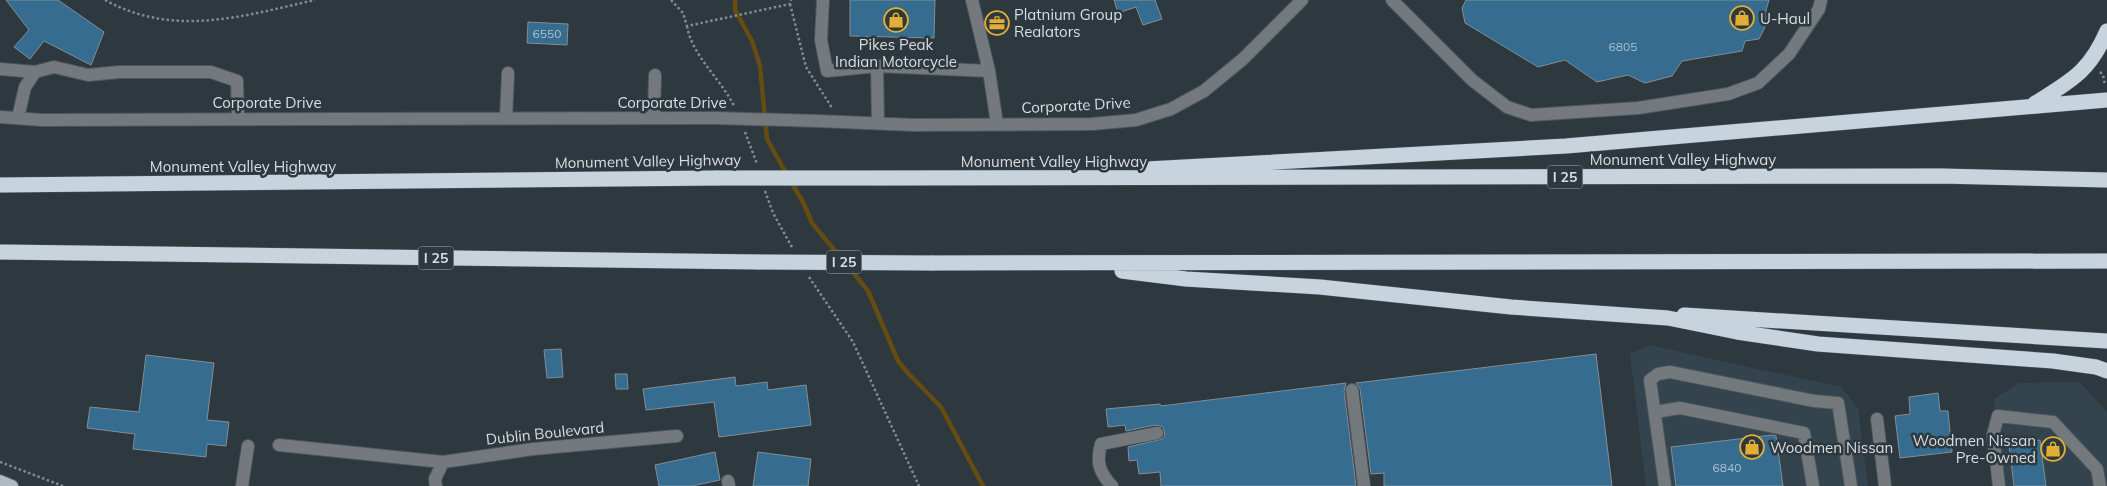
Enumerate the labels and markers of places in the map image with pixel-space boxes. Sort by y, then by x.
place label: Platnium Group Realators [1014,5,1122,41]
shop icon: U-Haul [1729,5,1755,31]
shop icon: Pikes Peak Indian Motorcycle [883,7,909,33]
place label: U-Haul [1760,9,1810,28]
office icon: Platnium Group Realators [984,10,1010,36]
place label: Pikes Peak Indian Motorcycle [835,35,957,71]
place label: Woodmen Nissan Pre-Owned [1913,431,2036,467]
shop icon: Woodmen Nissan [1739,434,1765,460]
shop icon: Woodmen Nissan Pre-Owned [2040,436,2066,462]
place label: Woodmen Nissan [1770,438,1893,457]

